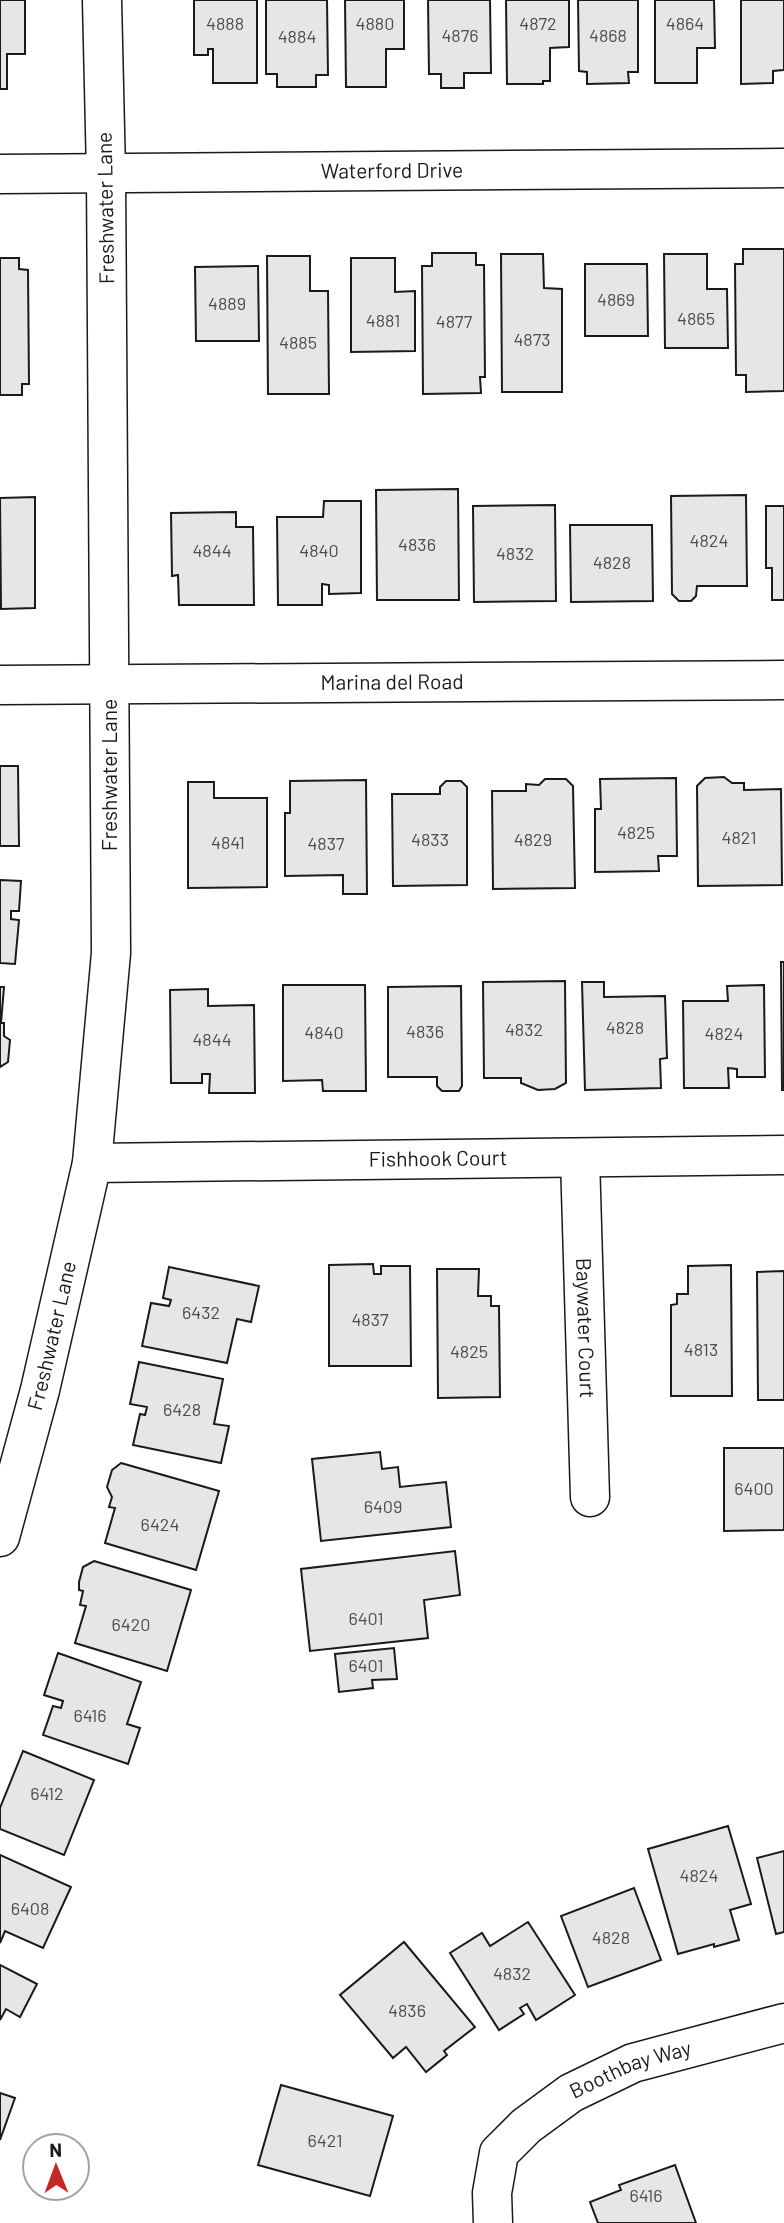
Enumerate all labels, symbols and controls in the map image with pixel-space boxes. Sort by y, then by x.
house number: 4888 [206,12,244,34]
house number: 4880 [356,12,394,34]
house number: 4872 [519,12,557,34]
house number: 4864 [666,12,704,34]
house number: 4876 [441,24,479,46]
house number: 4868 [589,24,627,46]
house number: 4884 [278,25,316,47]
street label: Freshwater Lane [91,132,118,284]
street label: Waterford Drive [321,156,463,183]
house number: 4869 [597,288,635,310]
house number: 4889 [208,292,246,314]
house number: 4865 [677,307,715,329]
house number: 4881 [366,309,400,331]
house number: 4877 [436,310,473,332]
house number: 4873 [513,328,551,350]
house number: 4885 [279,331,317,353]
house number: 4824 [690,529,728,551]
house number: 4836 [398,533,436,555]
house number: 4844 [192,539,232,561]
house number: 4840 [299,539,339,561]
house number: 4832 [496,542,534,564]
house number: 4828 [593,551,631,573]
street label: Marina del Road [320,668,464,694]
street label: Freshwater Lane [96,699,121,851]
house number: 4825 [617,821,655,843]
house number: 4821 [722,826,757,848]
house number: 4833 [411,828,449,850]
house number: 4829 [514,828,552,850]
house number: 4841 [211,831,245,853]
house number: 4837 [307,832,345,854]
house number: 4828 [606,1016,644,1038]
house number: 4832 [505,1018,543,1040]
house number: 4836 [406,1020,444,1042]
house number: 4840 [304,1021,344,1043]
house number: 4824 [705,1022,743,1044]
house number: 4844 [192,1028,232,1050]
street label: Fishhook Court [369,1144,507,1171]
street label: Baywater Court [572,1257,601,1398]
street label: Freshwater Lane [21,1258,80,1413]
house number: 6432 [182,1301,220,1323]
house number: 4837 [351,1308,389,1330]
house number: 4813 [684,1338,718,1360]
house number: 4825 [450,1340,488,1362]
house number: 6428 [163,1398,201,1420]
house number: 6400 [734,1477,774,1499]
house number: 6409 [364,1495,402,1517]
house number: 6424 [141,1513,179,1535]
house number: 6401 [348,1607,384,1629]
house number: 6420 [111,1613,151,1635]
house number: 6401 [348,1654,384,1676]
house number: 6416 [73,1704,107,1726]
house number: 6412 [30,1782,64,1804]
house number: 4824 [680,1864,718,1886]
house number: 6408 [11,1897,49,1919]
house number: 4828 [592,1926,630,1948]
house number: 4832 [493,1962,531,1984]
house number: 4836 [388,1999,426,2021]
street label: Boothbay Way [565,2034,694,2103]
house number: 6421 [308,2129,342,2151]
north arrow [21,2132,91,2202]
text: N [49,2138,62,2161]
house number: 6416 [629,2184,663,2206]

